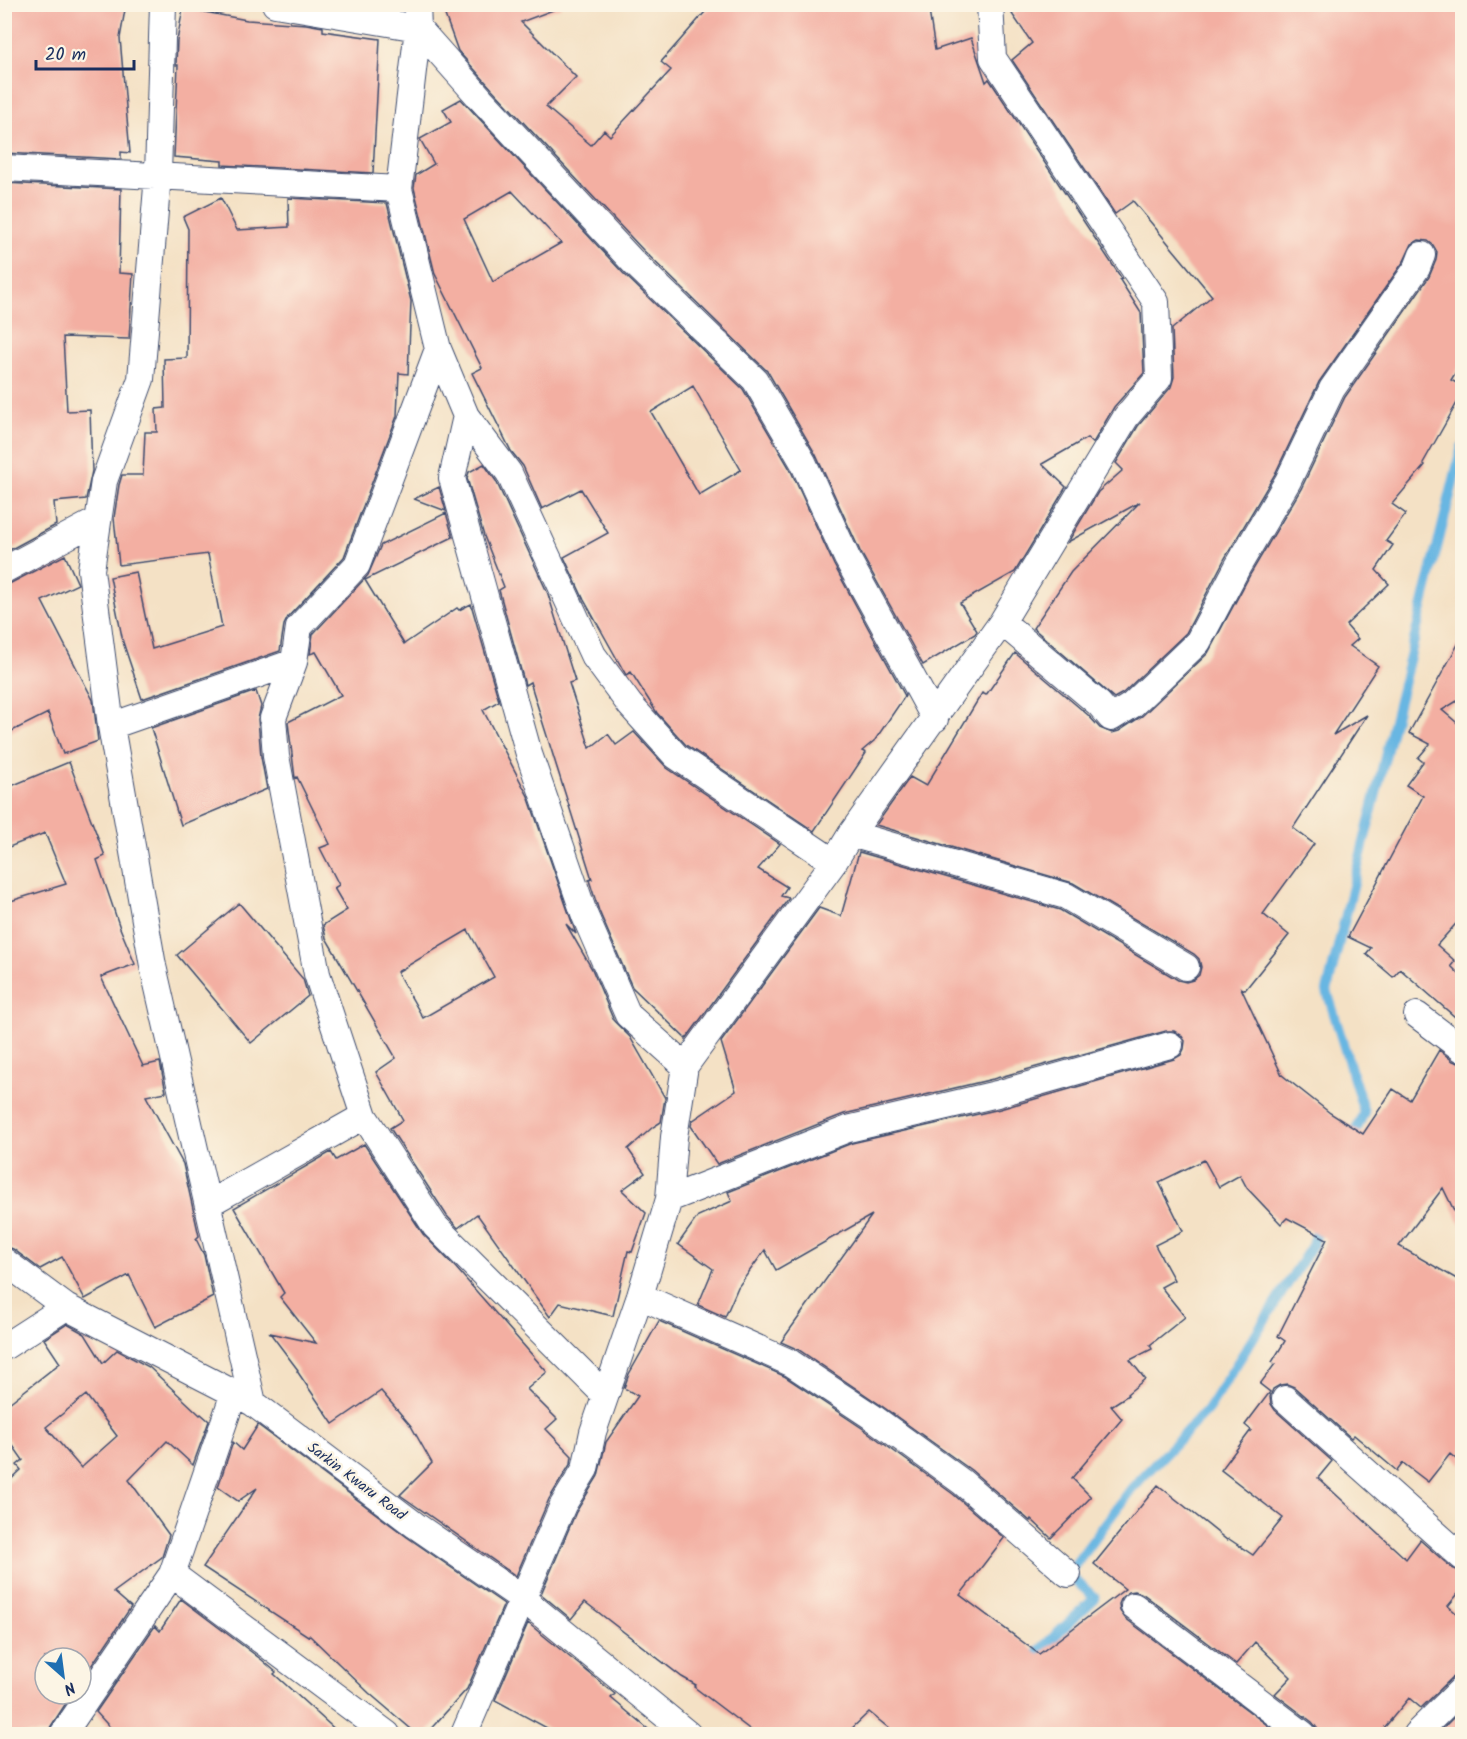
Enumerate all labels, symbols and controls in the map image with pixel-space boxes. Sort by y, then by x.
scale bar [36,33,134,71]
text: 20 m [45,41,86,70]
street label: Sarkin Kwaru Road [302,1436,411,1527]
north arrow [33,1646,93,1706]
text: N [59,1675,80,1701]

